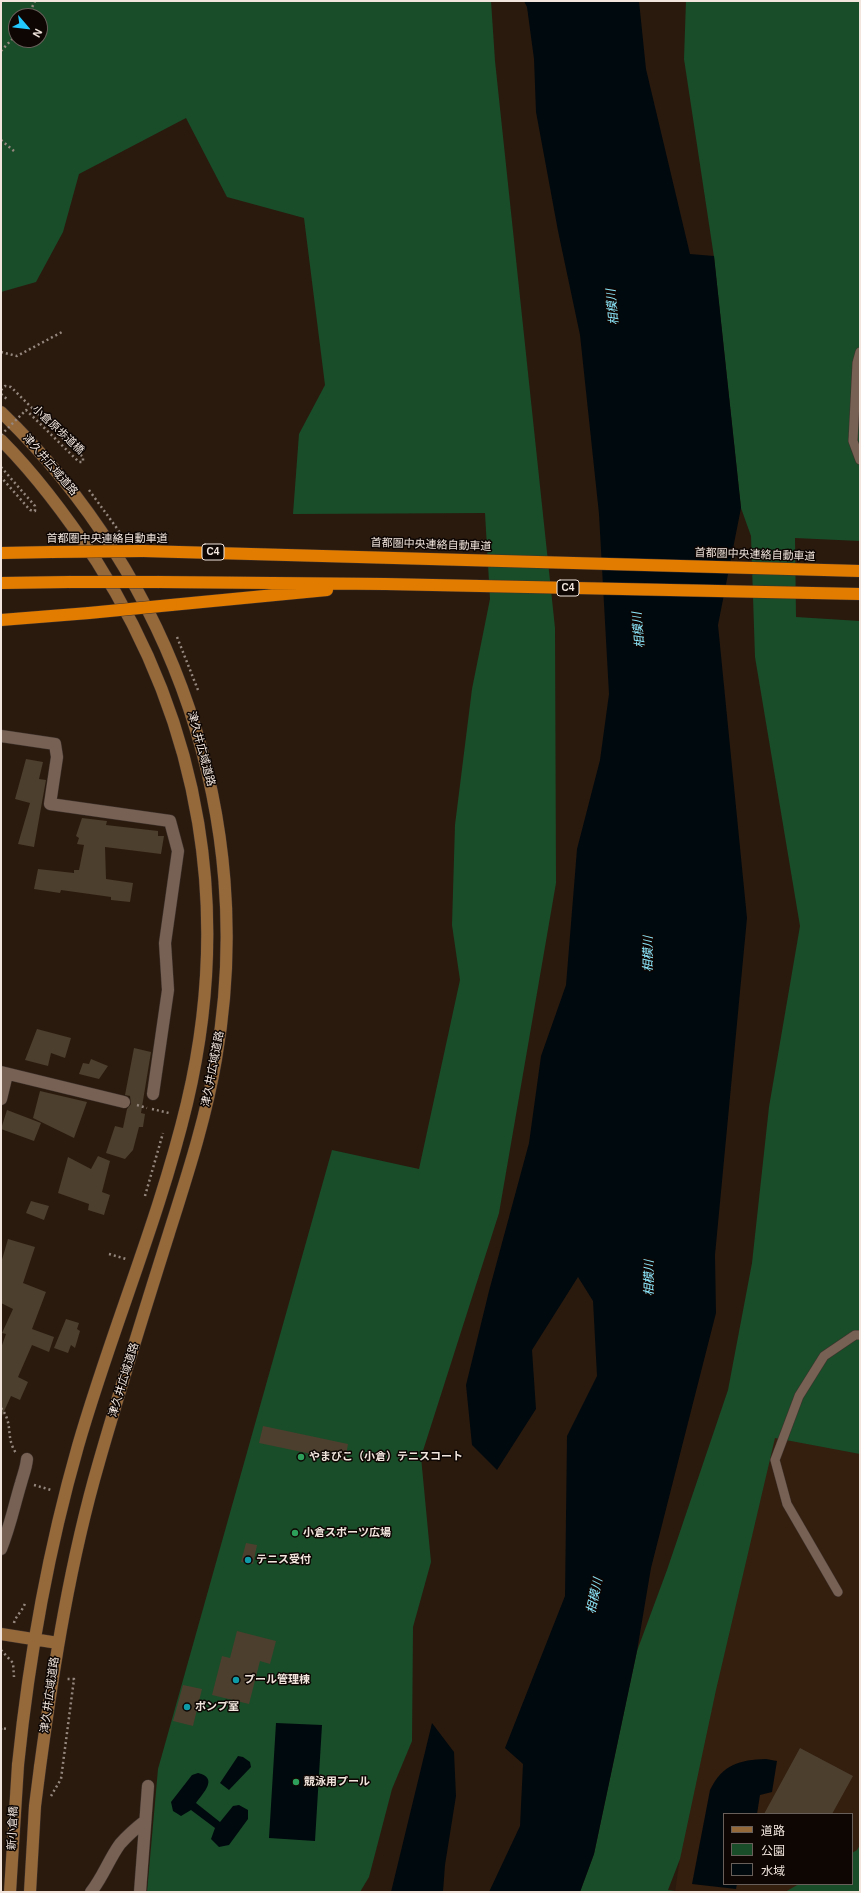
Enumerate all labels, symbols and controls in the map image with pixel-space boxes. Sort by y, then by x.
north arrow [8,8,48,48]
text: N [31,27,45,39]
water label: 相模川 [604,288,622,326]
street label: 小倉原歩道橋 [29,403,87,457]
street label: 津久井広域道路 [20,432,80,498]
street label: 首都圏中央連絡自動車道 [47,532,167,546]
street label: 首都圏中央連絡自動車道 [370,536,492,554]
road number: C4 [202,544,224,560]
street label: 首都圏中央連絡自動車道 [694,546,816,564]
road number: C4 [557,580,579,596]
water label: 相模川 [630,611,648,649]
street label: 津久井広域道路 [185,710,217,788]
water label: 相模川 [642,936,656,972]
street label: 津久井広域道路 [199,1030,227,1108]
water label: 相模川 [643,1260,657,1296]
street label: 津久井広域道路 [106,1341,142,1419]
place label: やまびこ（小倉）テニスコート [309,1450,463,1464]
marker: やまびこ（小倉）テニスコート [296,1452,306,1462]
place label: 小倉スポーツ広場 [303,1526,391,1540]
marker: 小倉スポーツ広場 [290,1528,300,1538]
place label: テニス受付 [256,1553,311,1567]
marker: テニス受付 [243,1555,253,1565]
water label: 相模川 [584,1577,606,1615]
street label: 津久井広域道路 [38,1656,62,1734]
place label: プール管理棟 [244,1673,310,1687]
marker: プール管理棟 [231,1675,241,1685]
place label: ポンプ室 [195,1700,239,1714]
marker: ポンプ室 [182,1702,192,1712]
place label: 競泳用プール [304,1775,370,1789]
marker: 競泳用プール [291,1777,301,1787]
street label: 新小倉橋 [5,1806,21,1850]
legend [723,1813,853,1885]
text: 道路 [761,1824,785,1838]
text: 公園 [761,1844,785,1858]
text: 水域 [761,1864,785,1878]

